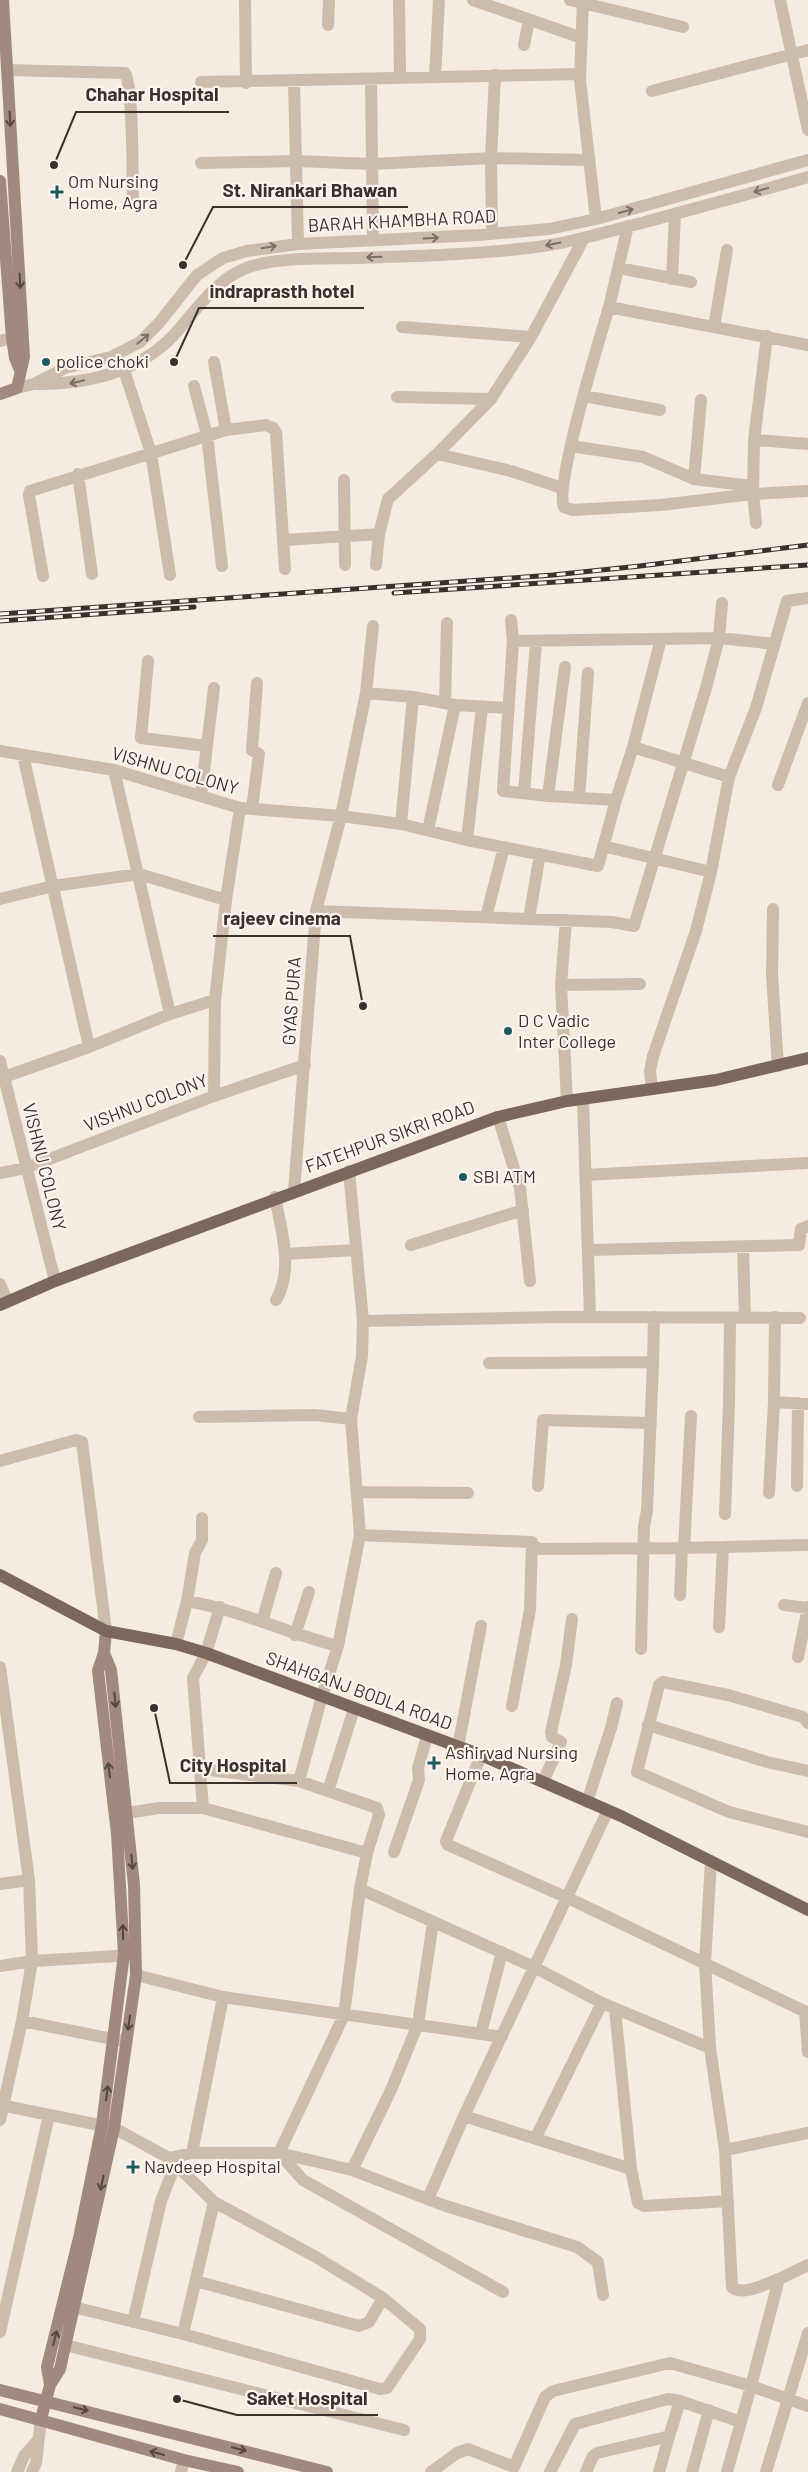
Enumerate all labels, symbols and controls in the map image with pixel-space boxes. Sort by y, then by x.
callout: Chahar Hospital [76,78,229,112]
text: Chahar Hospital [85,82,219,105]
one-way arrow [6,110,15,126]
place label: Om Nursing Home, Agra [68,170,159,213]
callout: St. Nirankari Bhawan [213,173,408,207]
text: St. Nirankari Bhawan [223,178,397,201]
marker: Om Nursing Home, Agra [50,185,64,199]
one-way arrow [754,186,770,196]
street label: BARAH KHAMBHA ROAD [307,204,497,236]
one-way arrow [618,205,634,215]
one-way arrow [423,233,439,242]
one-way arrow [545,239,561,249]
one-way arrow [261,242,277,252]
one-way arrow [366,252,382,262]
one-way arrow [16,272,25,288]
callout: indraprasth hotel [199,274,364,308]
text: indraprasth hotel [210,279,354,302]
one-way arrow [136,333,149,344]
place label: police choki [56,350,149,372]
marker: police choki [40,356,52,368]
one-way arrow [70,378,86,387]
street label: VISHNU COLONY [109,741,241,799]
callout: rajeev cinema [213,902,350,936]
text: rajeev cinema [223,906,341,929]
street label: GYAS PURA [277,956,305,1046]
place label: D C Vadic Inter College [518,1009,616,1052]
marker: D C Vadic Inter College [502,1025,514,1037]
street label: VISHNU COLONY [81,1068,211,1136]
street label: FATEHPUR SIKRI ROAD [302,1095,477,1177]
street label: VISHNU COLONY [18,1101,71,1233]
place label: SBI ATM [473,1165,536,1187]
marker: SBI ATM [457,1171,469,1183]
street label: SHAHGANJ BODLA ROAD [263,1646,455,1734]
one-way arrow [110,1692,120,1708]
place label: Ashirvad Nursing Home, Agra [445,1741,578,1784]
callout: City Hospital [170,1749,297,1783]
text: City Hospital [180,1753,286,1776]
marker: Ashirvad Nursing Home, Agra [427,1756,441,1770]
one-way arrow [104,1762,114,1778]
one-way arrow [127,1853,136,1869]
one-way arrow [118,1924,128,1940]
one-way arrow [124,2015,134,2031]
one-way arrow [102,2086,112,2102]
place label: Navdeep Hospital [144,2155,281,2177]
marker: Navdeep Hospital [126,2160,140,2174]
one-way arrow [97,2175,106,2191]
one-way arrow [51,2330,60,2346]
callout: Saket Hospital [237,2381,378,2415]
text: Saket Hospital [246,2386,368,2409]
one-way arrow [73,2405,89,2414]
one-way arrow [230,2445,246,2455]
one-way arrow [149,2447,165,2457]

